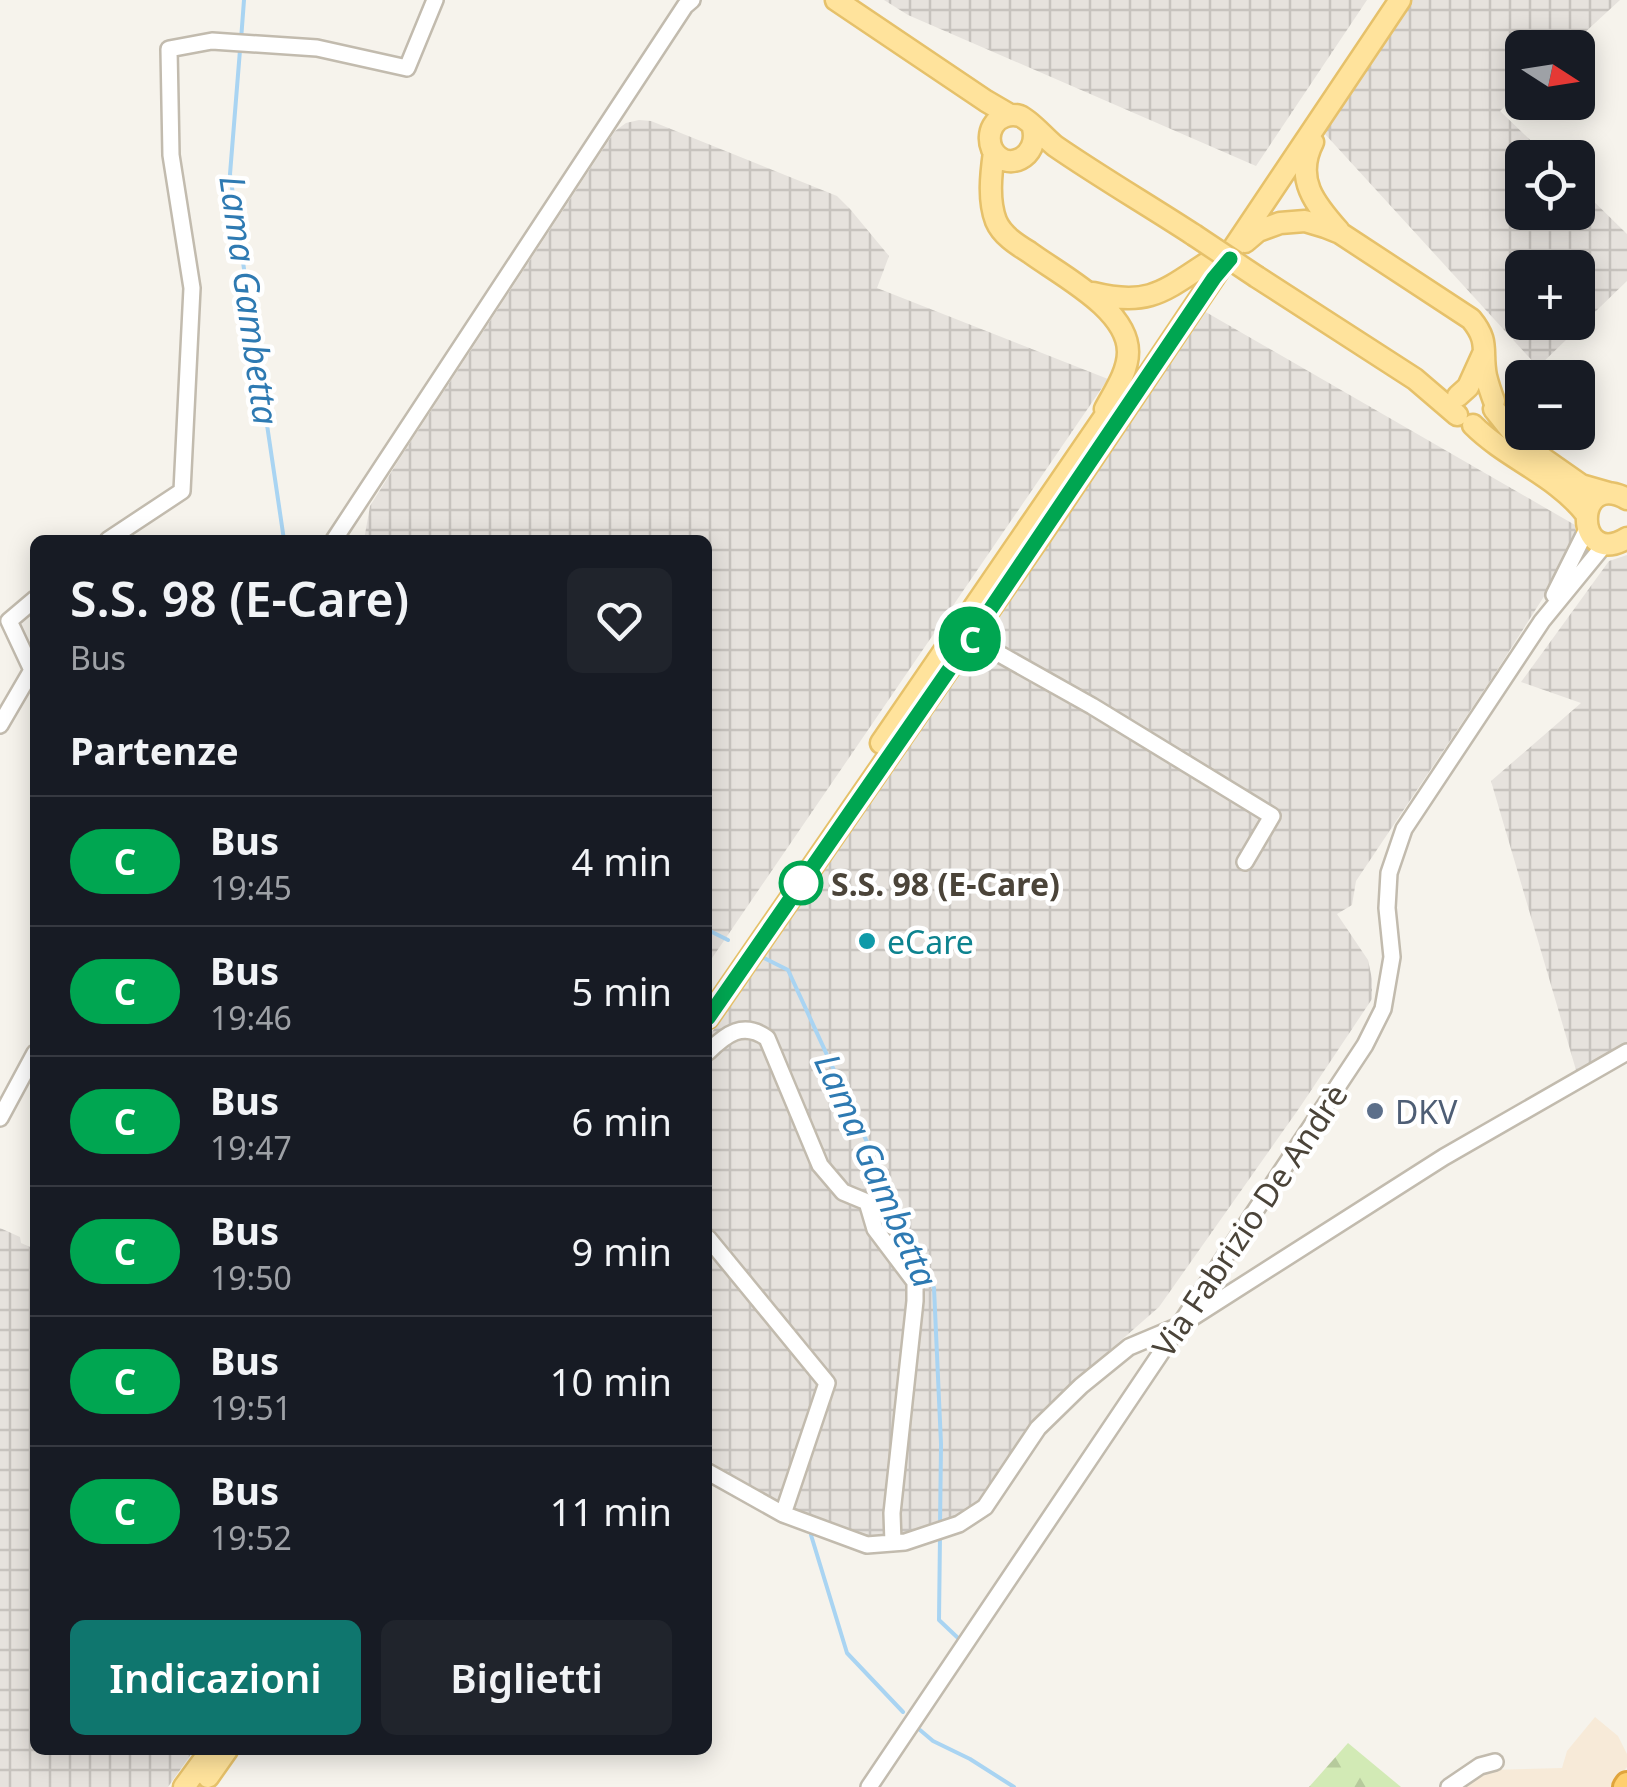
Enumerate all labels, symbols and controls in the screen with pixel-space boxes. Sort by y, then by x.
north arrow [1505,30,1595,120]
map controls [1505,30,1595,450]
button: locate [1505,140,1595,230]
water label: Lama Gambetta [209,172,291,428]
button: + [1505,250,1595,340]
button: − [1505,360,1595,450]
text: S.S. 98 (E-Care) [70,566,409,631]
button: heart [567,568,672,673]
line badge: C [938,606,1002,672]
text: C [959,616,981,663]
text: Bus [70,636,126,679]
text: Partenze [70,724,239,776]
text: Bus [210,814,279,866]
text: 4 min [572,835,672,887]
text: C [114,838,136,885]
marker: S.S. 98 (E-Care) [780,862,822,904]
place label: S.S. 98 (E-Care) [831,862,1060,905]
text: 19:45 [210,866,292,909]
place label: eCare [887,920,974,963]
marker: eCare [856,930,878,952]
text: Bus [210,944,279,996]
text: 5 min [572,965,672,1017]
text: C [114,968,136,1015]
text: 19:46 [210,996,292,1039]
water label: Lama Gambetta [804,1046,950,1294]
text: Bus [210,1074,279,1126]
street label: Via Fabrizio De Andrè [1142,1075,1356,1365]
place label: DKV [1395,1090,1458,1133]
text: 6 min [572,1095,672,1147]
text: C [114,1098,136,1145]
marker: DKV [1364,1100,1386,1122]
text: 19:47 [210,1126,292,1169]
text: Bus [210,1204,279,1256]
text: 9 min [572,1225,672,1277]
text: C [114,1228,136,1275]
text: 19:50 [210,1256,292,1299]
text: Bus [210,1334,279,1386]
text: 10 min [550,1355,672,1407]
text: C [114,1358,136,1405]
text: 19:51 [210,1386,292,1429]
text: Bus [210,1464,279,1516]
text: 11 min [550,1485,672,1537]
text: C [114,1488,136,1535]
text: 19:52 [210,1516,292,1559]
button: Indicazioni [70,1620,361,1735]
button: Biglietti [381,1620,672,1735]

